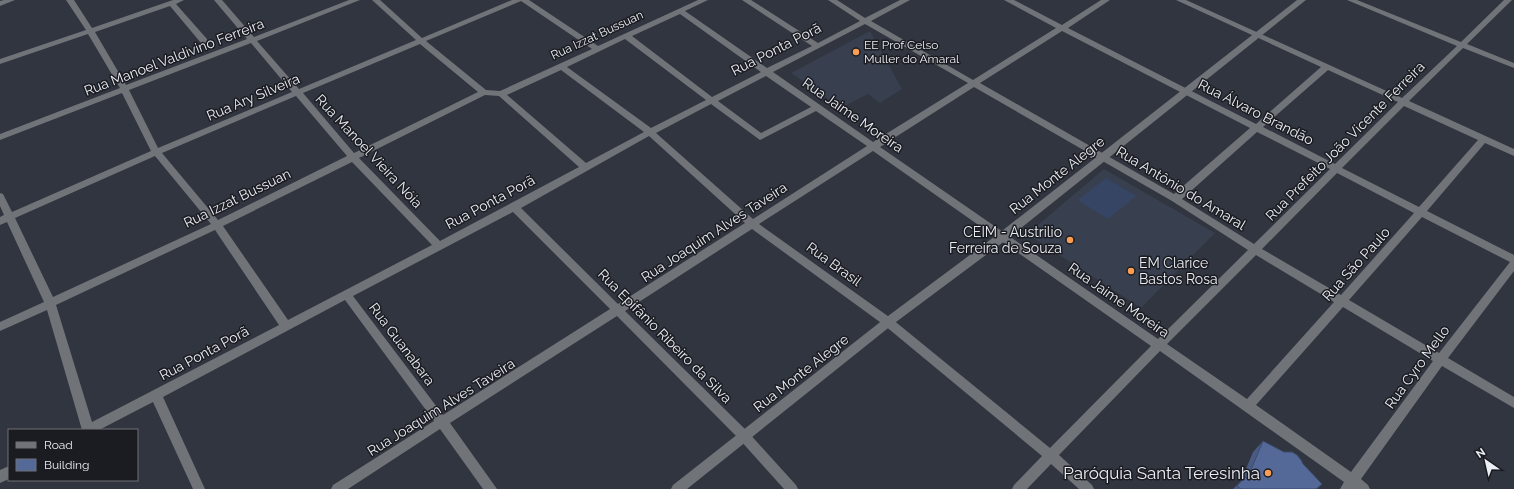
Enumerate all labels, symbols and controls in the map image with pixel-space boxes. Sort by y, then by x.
street label: Rua Izzat Bussuan [549,7,645,63]
street label: Rua Manoel Valdivino Ferreira [82,15,266,99]
street label: Rua Ponta Porã [728,19,824,79]
place label: EE Prof Celso Muller do Amaral [864,38,960,66]
marker: EE Prof Celso Muller do Amaral [851,47,861,57]
street label: Rua Prefeito João Vicente Ferreira [1262,58,1428,224]
street label: Rua Ary Silveira [204,70,302,124]
street label: Rua Jaime Moreira [800,74,906,156]
street label: Rua Álvaro Brandão [1196,75,1317,148]
street label: Rua Manoel Vieira Nóia [312,91,426,211]
street label: Rua Monte Alegre [1006,133,1108,217]
street label: Rua Antônio do Amaral [1113,143,1249,233]
street label: Rua Izzat Bussuan [181,165,293,231]
street label: Rua Ponta Porã [443,172,537,232]
street label: Rua Joaquim Alves Taveira [638,179,790,285]
place label: CEIM - Austrilio Ferreira de Souza [949,224,1062,256]
street label: Rua São Paulo [1319,224,1393,304]
marker: CEIM - Austrilio Ferreira de Souza [1065,235,1075,245]
street label: Rua Brasil [803,239,865,289]
place label: EM Clarice Bastos Rosa [1139,255,1218,287]
street label: Rua Jaime Moreira [1066,259,1172,341]
street label: Rua Epifânio Ribeiro da Silva [595,266,735,406]
marker: EM Clarice Bastos Rosa [1126,266,1136,276]
street label: Rua Guanabara [366,300,438,388]
street label: Rua Cyro Mello [1382,322,1452,412]
street label: Rua Ponta Porã [157,323,251,383]
street label: Rua Monte Alegre [750,331,852,415]
street label: Rua Joaquim Alves Taveira [364,355,518,459]
legend [8,429,138,481]
text: Road [44,438,73,452]
north arrow [1466,441,1506,481]
text: N [1474,445,1488,461]
text: Building [44,458,90,472]
place label: Paróquia Santa Teresinha [1063,463,1260,483]
marker: Paróquia Santa Teresinha [1263,468,1273,478]

